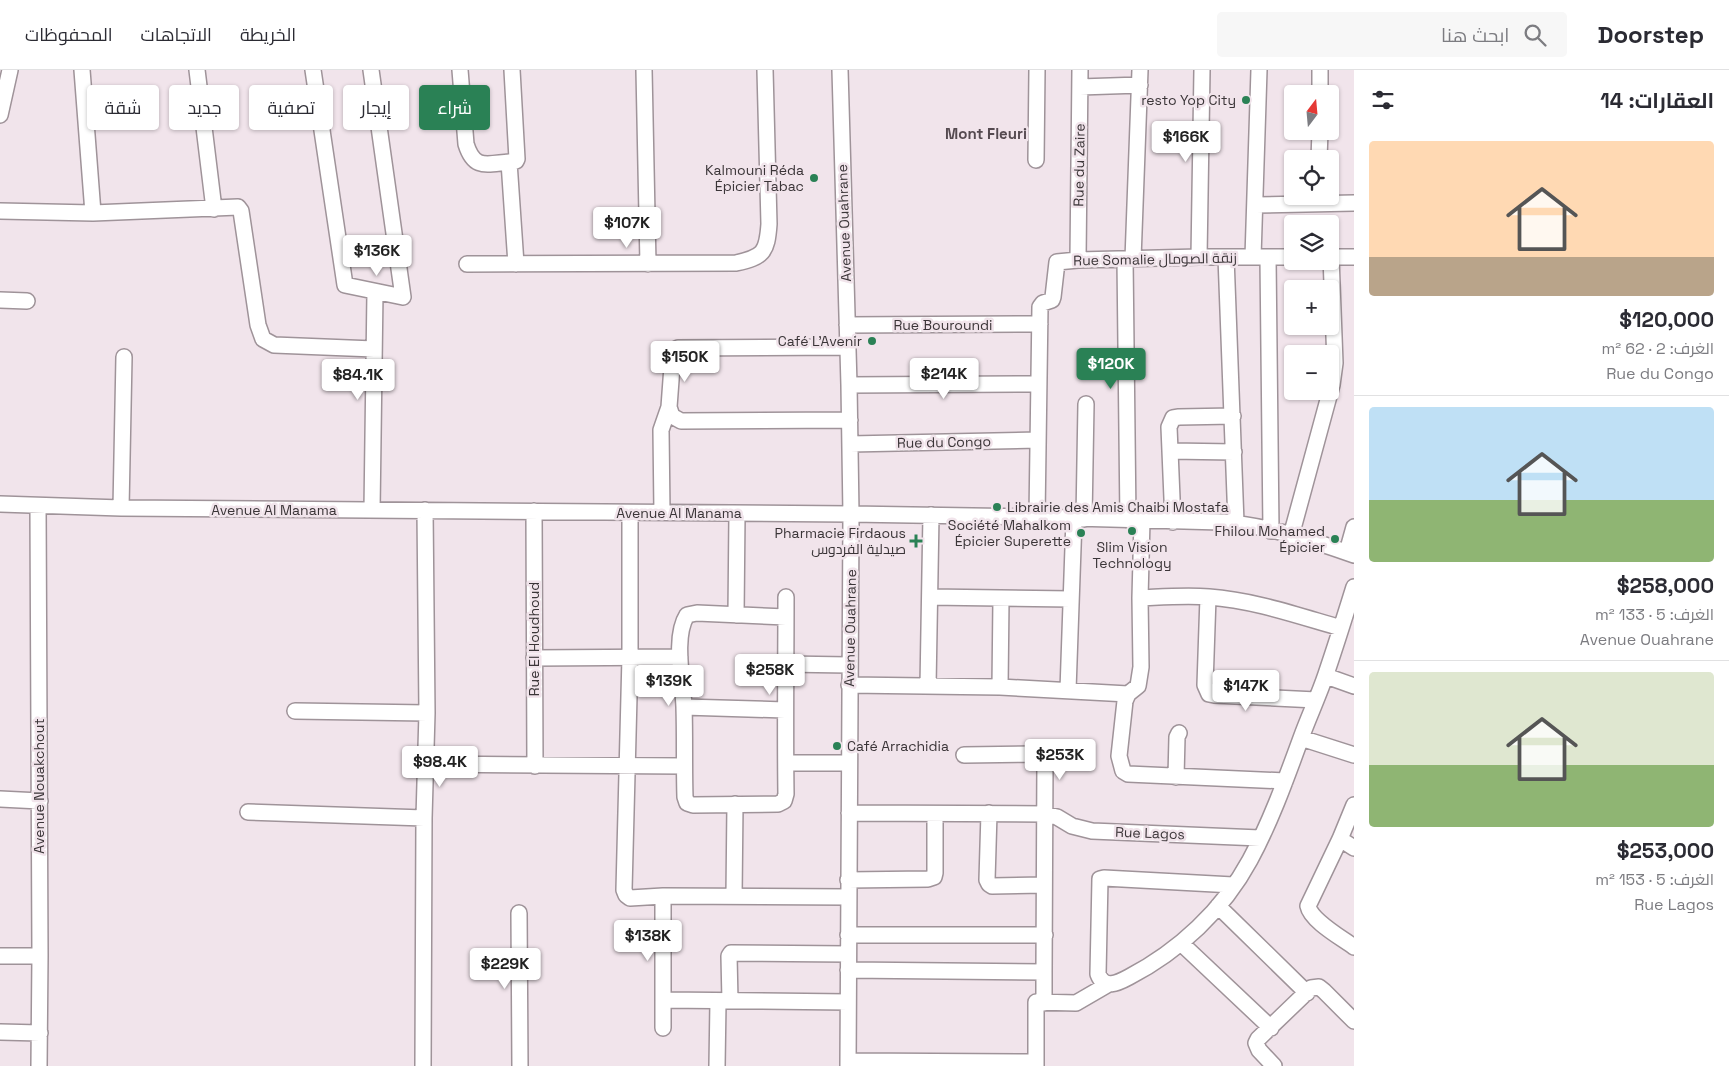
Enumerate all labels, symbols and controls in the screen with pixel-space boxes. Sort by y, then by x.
search box [1217,12,1567,57]
text: Doorstep [1597,19,1704,50]
icon: search [1521,21,1549,49]
text: المحفوظات [25,23,113,46]
text: الاتجاهات [141,23,212,46]
text: الخريطة [240,23,296,46]
text: ابحث هنا [1441,23,1509,48]
chip: شقة [87,85,159,130]
chip: جديد [169,85,239,130]
chip: تصفية [249,85,333,130]
chip: إيجار [343,85,409,130]
chip: شراء [419,85,490,130]
north arrow [1284,85,1339,140]
map controls [1284,85,1339,400]
icon: filters [1369,86,1397,114]
text: العقارات: 14 [1600,87,1714,114]
place label: resto Yop City [1141,91,1236,109]
marker: resto Yop City [1240,94,1252,106]
pin: $166K [1151,121,1221,163]
street label: Rue du Zaire [1069,123,1089,207]
district label: Mont Fleuri [945,124,1027,143]
text: $166K [1163,126,1209,147]
button: locate [1284,150,1339,205]
place label: Kalmouni Réda Épicier Tabac [705,161,804,195]
street label: Avenue Ouahrane [833,164,855,282]
marker: Kalmouni Réda Épicier Tabac [808,172,820,184]
icon: home [1497,174,1587,264]
pin: $107K [592,206,662,249]
text: $107K [604,212,650,233]
button: layers [1284,215,1339,270]
pin: $136K [342,234,412,277]
text: $136K [354,240,400,261]
street label: Rue Somalie زنقة الصومال [1073,249,1237,269]
button: + [1284,280,1339,335]
text: $120,000 [1619,306,1714,333]
street label: Rue Bouroundi [893,316,993,334]
place label: Café L'Avenir [778,332,862,350]
marker: Café L'Avenir [866,335,878,347]
text: الغرف: 2 · 62 m² [1602,338,1714,359]
pin: $150K [650,340,720,383]
button: − [1284,345,1339,400]
text: $150K [662,346,708,367]
pin: $120K [1076,348,1146,390]
text: $120K [1088,353,1134,374]
pin: $84.1K [317,358,399,401]
pin: $214K [909,358,979,400]
text: $214K [921,363,967,384]
text: Rue du Congo [1606,363,1714,384]
text: $84.1K [333,364,383,385]
street label: Rue du Congo [897,432,991,452]
icon: home [1497,439,1587,529]
place label: Librairie des Amis Chaibi Mostafa [1007,498,1229,516]
street label: Avenue Al Manama [211,501,337,519]
marker: Librairie des Amis Chaibi Mostafa [991,501,1003,513]
street label: Avenue Al Manama [616,504,742,522]
place label: Société Mahalkom Épicier Superette [948,516,1071,550]
place label: Fhilou Mohamed Épicier [1214,522,1325,556]
place label: Pharmacie Firdaous صيدلية الفردوس [775,524,906,558]
marker: Slim Vision Technology [1126,525,1138,537]
marker: Société Mahalkom Épicier Superette [1075,527,1087,539]
marker: Fhilou Mohamed Épicier [1329,533,1341,545]
marker: Pharmacie Firdaous صيدلية الفردوس [910,535,922,547]
place label: Slim Vision Technology [1093,538,1171,572]
street label: Avenue Ouahrane [840,569,860,687]
text: $258,000 [1617,572,1714,599]
street label: Rue El Houdhoud [525,582,543,696]
text: الغرف: 5 · 133 m² [1595,604,1714,625]
text: Avenue Ouahrane [1580,629,1714,650]
pin: $258K [735,654,805,696]
text: $258K [746,659,794,680]
pin: $139K [634,664,704,707]
text: $139K [646,670,692,691]
pin: $147K [1211,670,1281,712]
text: $147K [1223,675,1269,696]
icon: home [1497,704,1587,794]
street label: Avenue Nouakchout [30,718,48,854]
place label: Café Arrachidia [847,737,949,755]
pin: $253K [1025,738,1095,781]
marker: Café Arrachidia [831,740,843,752]
text: $253K [1036,744,1084,765]
pin: $98.4K [399,746,481,788]
text: $98.4K [413,751,467,772]
street label: Rue Lagos [1115,823,1185,843]
text: $253,000 [1617,837,1714,864]
text: الغرف: 5 · 153 m² [1595,869,1714,890]
text: Rue Lagos [1634,894,1714,915]
pin: $138K [613,920,683,962]
text: $138K [625,925,671,946]
pin: $229K [470,948,540,990]
text: $229K [481,953,529,974]

